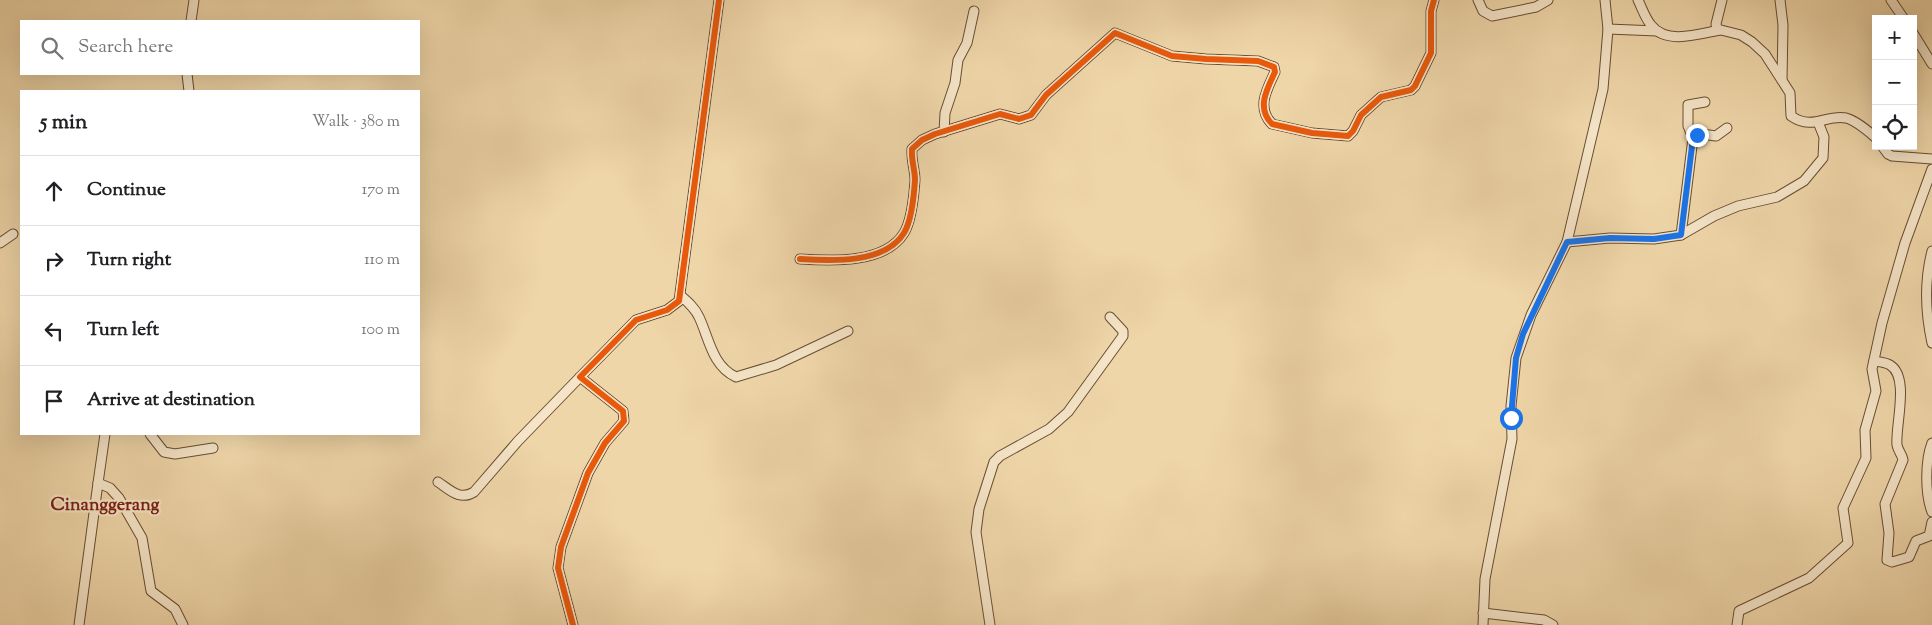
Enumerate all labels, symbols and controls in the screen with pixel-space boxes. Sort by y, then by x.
map controls [1872,15,1917,150]
button: + [1872,15,1917,60]
search box [20,20,420,75]
icon: search [38,34,66,62]
text: Search here [78,34,173,61]
button: − [1872,60,1917,105]
button: locate [1872,105,1917,150]
text: 5 min [40,108,87,138]
text: Walk · 380 m [312,111,400,134]
route end [1686,124,1709,147]
icon: ahead [40,177,68,205]
text: Continue [87,177,166,204]
text: 170 m [362,179,400,202]
icon: right [40,247,68,275]
text: Turn right [87,247,171,274]
text: 110 m [364,249,400,272]
icon: left [40,317,68,345]
text: Turn left [87,317,159,344]
text: 100 m [361,319,400,342]
icon: arrive [40,387,68,415]
text: Arrive at destination [87,387,255,414]
route start [1500,407,1523,430]
district label: Cinanggerang [51,493,160,519]

